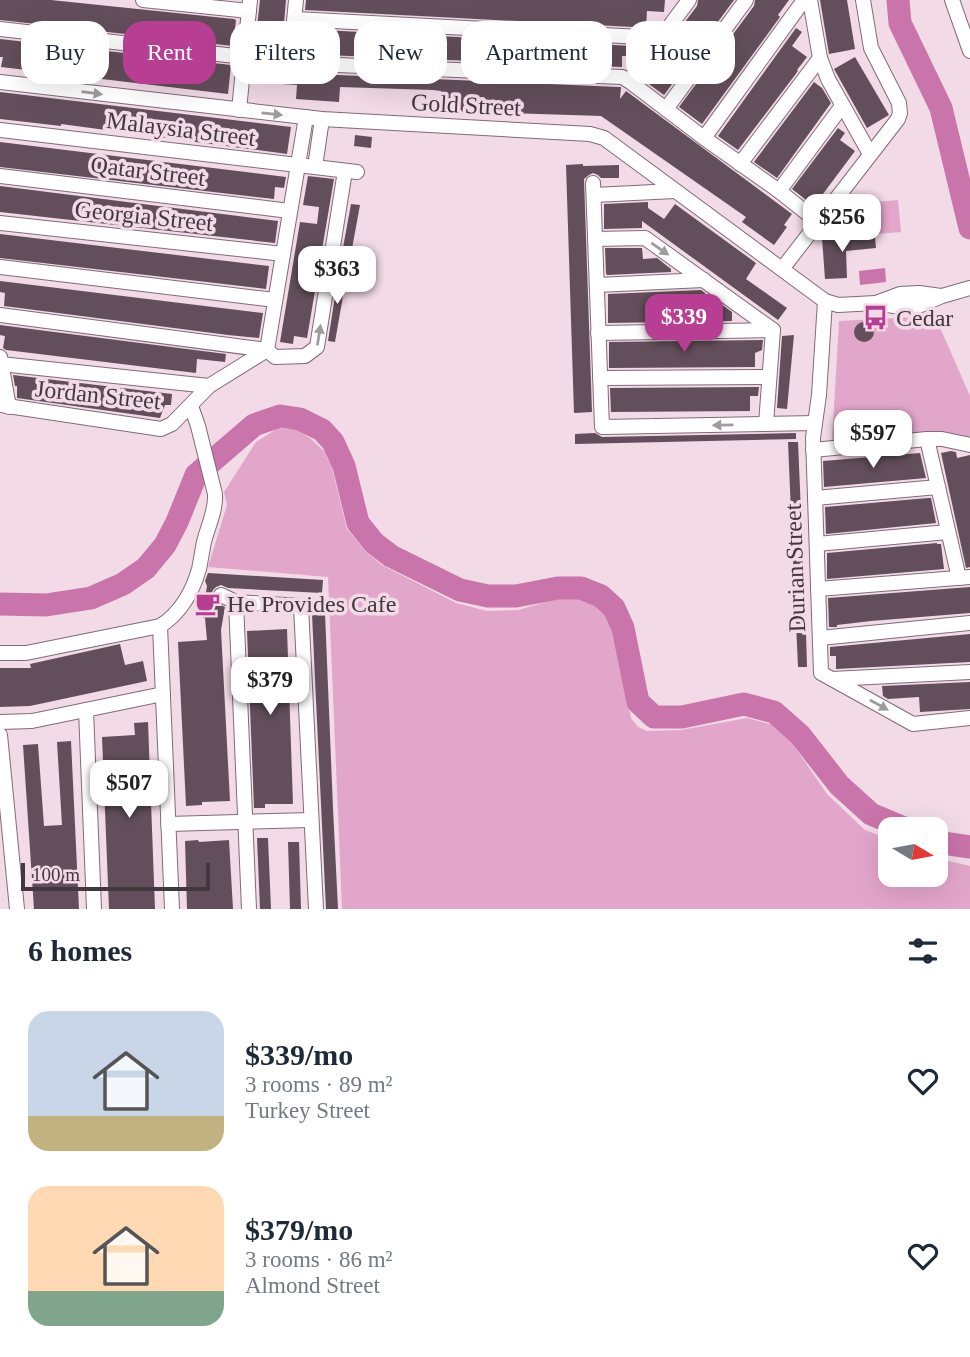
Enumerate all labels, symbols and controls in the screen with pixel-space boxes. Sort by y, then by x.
chip: Buy [21,21,109,84]
chip: Rent [123,21,216,84]
chip: Filters [230,21,340,84]
chip: New [354,21,447,84]
chip: Apartment [461,21,612,84]
chip: House [626,21,735,84]
one-way arrow [81,87,103,98]
street label: Gold Street [410,89,522,121]
street label: Malaysia Street [105,107,257,151]
one-way arrow [261,109,283,120]
street label: Qatar Street [89,151,207,191]
pin: $256 [801,194,883,254]
street label: Georgia Street [74,196,215,236]
text: $256 [819,204,865,229]
one-way arrow [651,242,669,256]
pin: $363 [296,246,378,306]
text: $363 [314,256,360,281]
pin: $339 [643,294,725,354]
text: $339 [661,304,707,329]
bus stop icon: Cedar [862,304,890,332]
place label: Cedar [896,305,953,331]
one-way arrow [313,323,324,345]
street label: Jordan Street [34,375,162,415]
pin: $597 [832,410,914,470]
one-way arrow [711,419,733,430]
text: $597 [850,420,896,445]
street label: Durian Street [780,503,810,633]
cafe icon: He Provides Cafe [193,590,221,618]
place label: He Provides Cafe [227,591,396,617]
pin: $379 [229,658,311,717]
text: $379 [247,667,293,692]
one-way arrow [869,699,889,711]
pin: $507 [88,760,170,820]
text: $507 [106,770,152,795]
north arrow [878,817,948,887]
map controls [878,817,948,887]
scale bar [21,860,210,892]
text: 100 m [32,864,80,885]
icon: filters [904,932,942,970]
text: 6 homes [28,934,132,967]
text: $339/mo [245,1038,353,1071]
icon: home [84,1039,168,1123]
icon: heart [904,1062,942,1100]
text: 3 rooms · 89 m² [245,1072,392,1097]
text: Turkey Street [245,1098,370,1123]
text: $379/mo [245,1213,353,1246]
icon: home [84,1214,168,1298]
icon: heart [904,1237,942,1275]
text: 3 rooms · 86 m² [245,1247,392,1272]
text: Almond Street [245,1273,380,1298]

